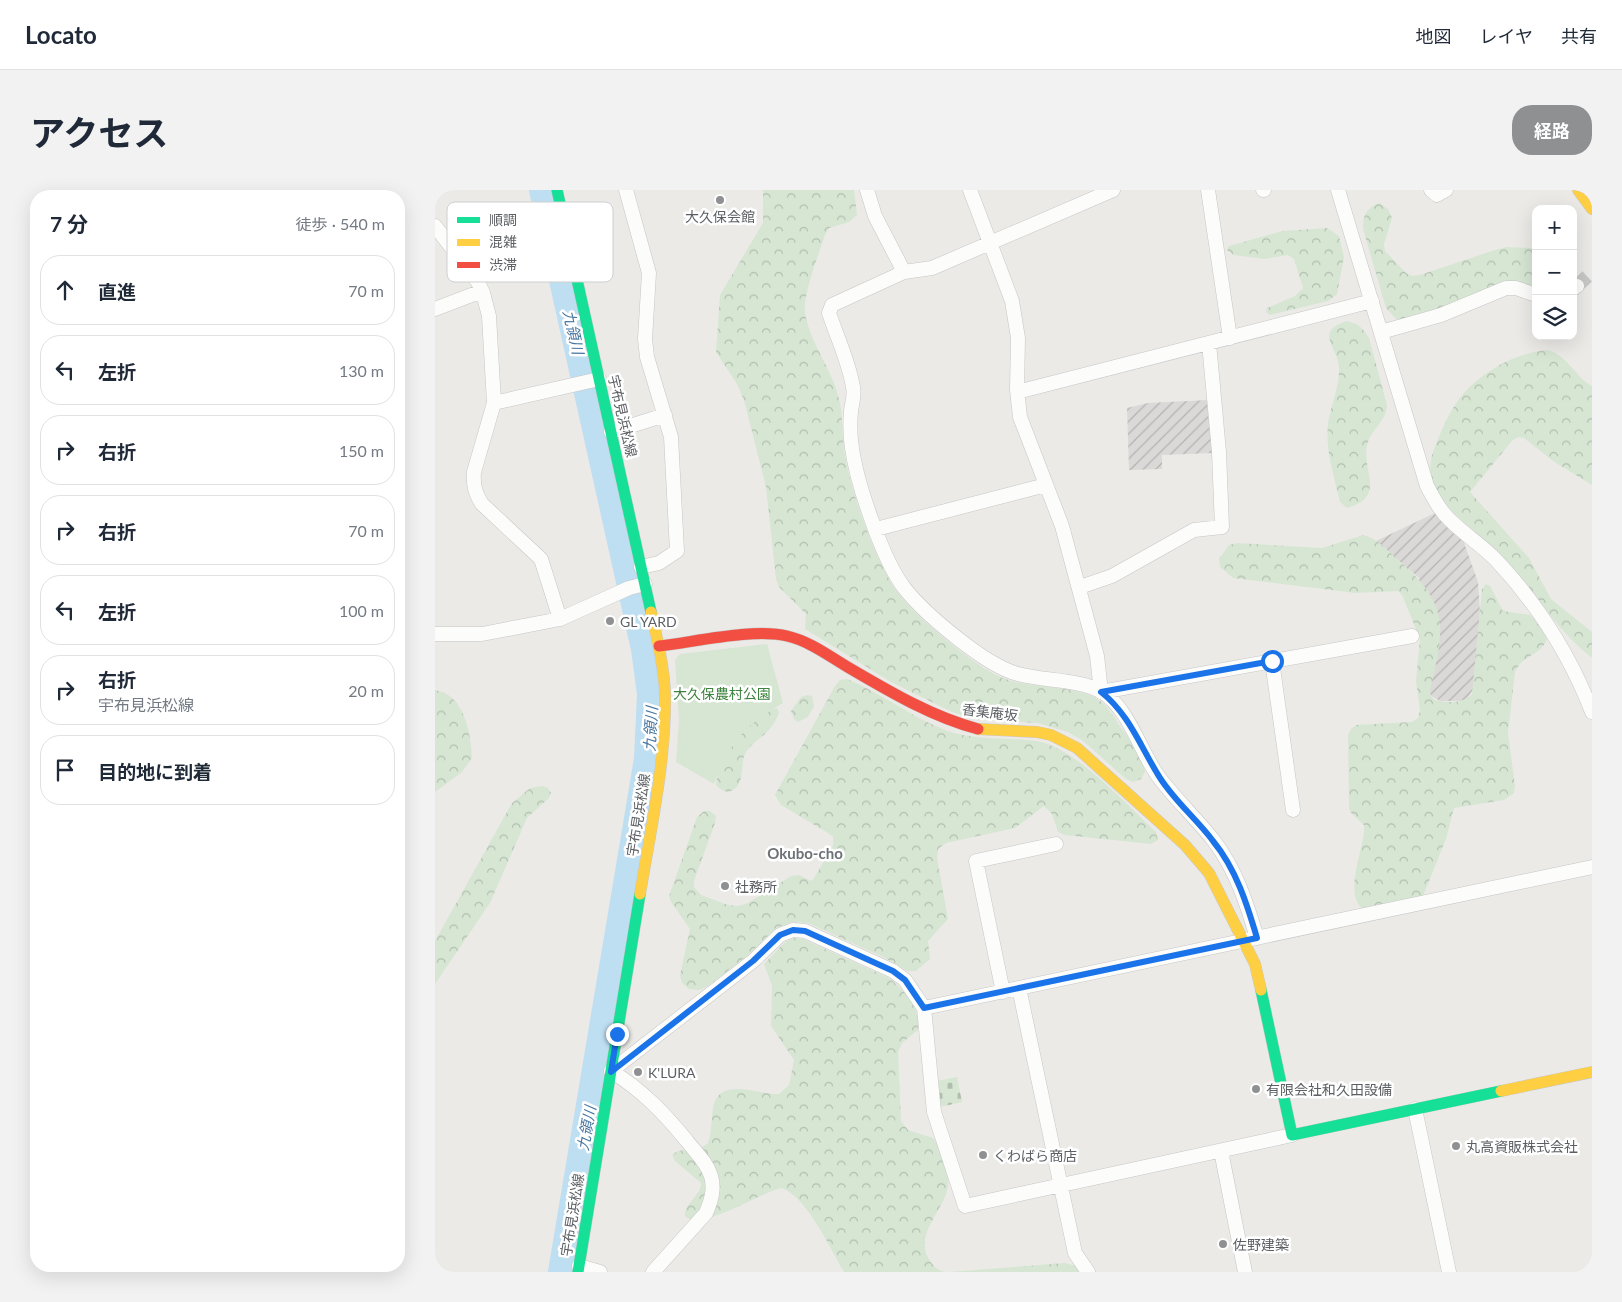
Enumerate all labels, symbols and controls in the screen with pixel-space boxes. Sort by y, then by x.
text: Locato [25,20,97,49]
text: 地図 [1416,25,1452,47]
text: レイヤ [1480,25,1533,47]
text: 共有 [1561,25,1597,47]
button: 経路 [1512,105,1592,155]
text: アクセス [30,111,168,153]
marker: 大久保会館 [714,194,726,206]
legend [447,202,613,282]
map controls [1532,205,1577,340]
button: + [1532,205,1577,250]
place label: 大久保会館 [685,208,755,225]
text: 7 分 [50,211,88,236]
text: 順調 [489,211,517,228]
text: 徒歩 · 540 m [296,214,385,233]
text: 混雑 [489,233,517,250]
button: − [1532,250,1577,295]
text: 渋滞 [489,256,517,273]
icon: ahead [51,276,79,304]
text: 直進 [98,280,136,303]
text: 70 m [348,281,384,300]
button: layers [1532,295,1577,340]
water label: 九領川 [560,308,588,358]
icon: left [51,356,79,384]
text: 左折 [98,360,136,383]
text: 130 m [339,361,384,380]
street label: 宇布見浜松線 [605,373,641,459]
icon: right [51,436,79,464]
text: 右折 [98,440,136,463]
text: 150 m [339,441,384,460]
icon: right [51,516,79,544]
text: 右折 [98,520,136,543]
text: 70 m [348,521,384,540]
icon: left [51,596,79,624]
text: 左折 [98,600,136,623]
text: 100 m [339,601,384,620]
place label: GL YARD [620,613,677,630]
marker: GL YARD [604,615,616,627]
route start [1261,650,1284,673]
text: 右折 [98,668,136,691]
icon: right [51,676,79,704]
text: 20 m [348,681,384,700]
park label: 大久保農村公園 [673,685,771,702]
text: 宇布見浜松線 [98,695,194,714]
street label: 香集庵坂 [961,700,1019,724]
water label: 九領川 [640,704,660,752]
icon: arrive [51,756,79,784]
text: 目的地に到着 [98,760,212,783]
street label: 宇布見浜松線 [623,772,653,858]
district label: Okubo-cho [767,844,843,862]
place label: 社務所 [735,878,777,895]
marker: 社務所 [719,880,731,892]
route end [606,1023,629,1046]
place label: K'LURA [648,1064,696,1081]
marker: K'LURA [632,1066,644,1078]
place label: 有限会社和久田設備 [1266,1081,1392,1098]
marker: 有限会社和久田設備 [1250,1083,1262,1095]
water label: 九領川 [573,1102,599,1152]
place label: 丸高資販株式会社 [1466,1138,1578,1155]
marker: 丸高資販株式会社 [1450,1140,1462,1152]
place label: くわばら商店 [993,1147,1077,1164]
marker: くわばら商店 [977,1149,989,1161]
street label: 宇布見浜松線 [557,1172,587,1258]
place label: 佐野建築 [1233,1236,1289,1253]
marker: 佐野建築 [1217,1238,1229,1250]

